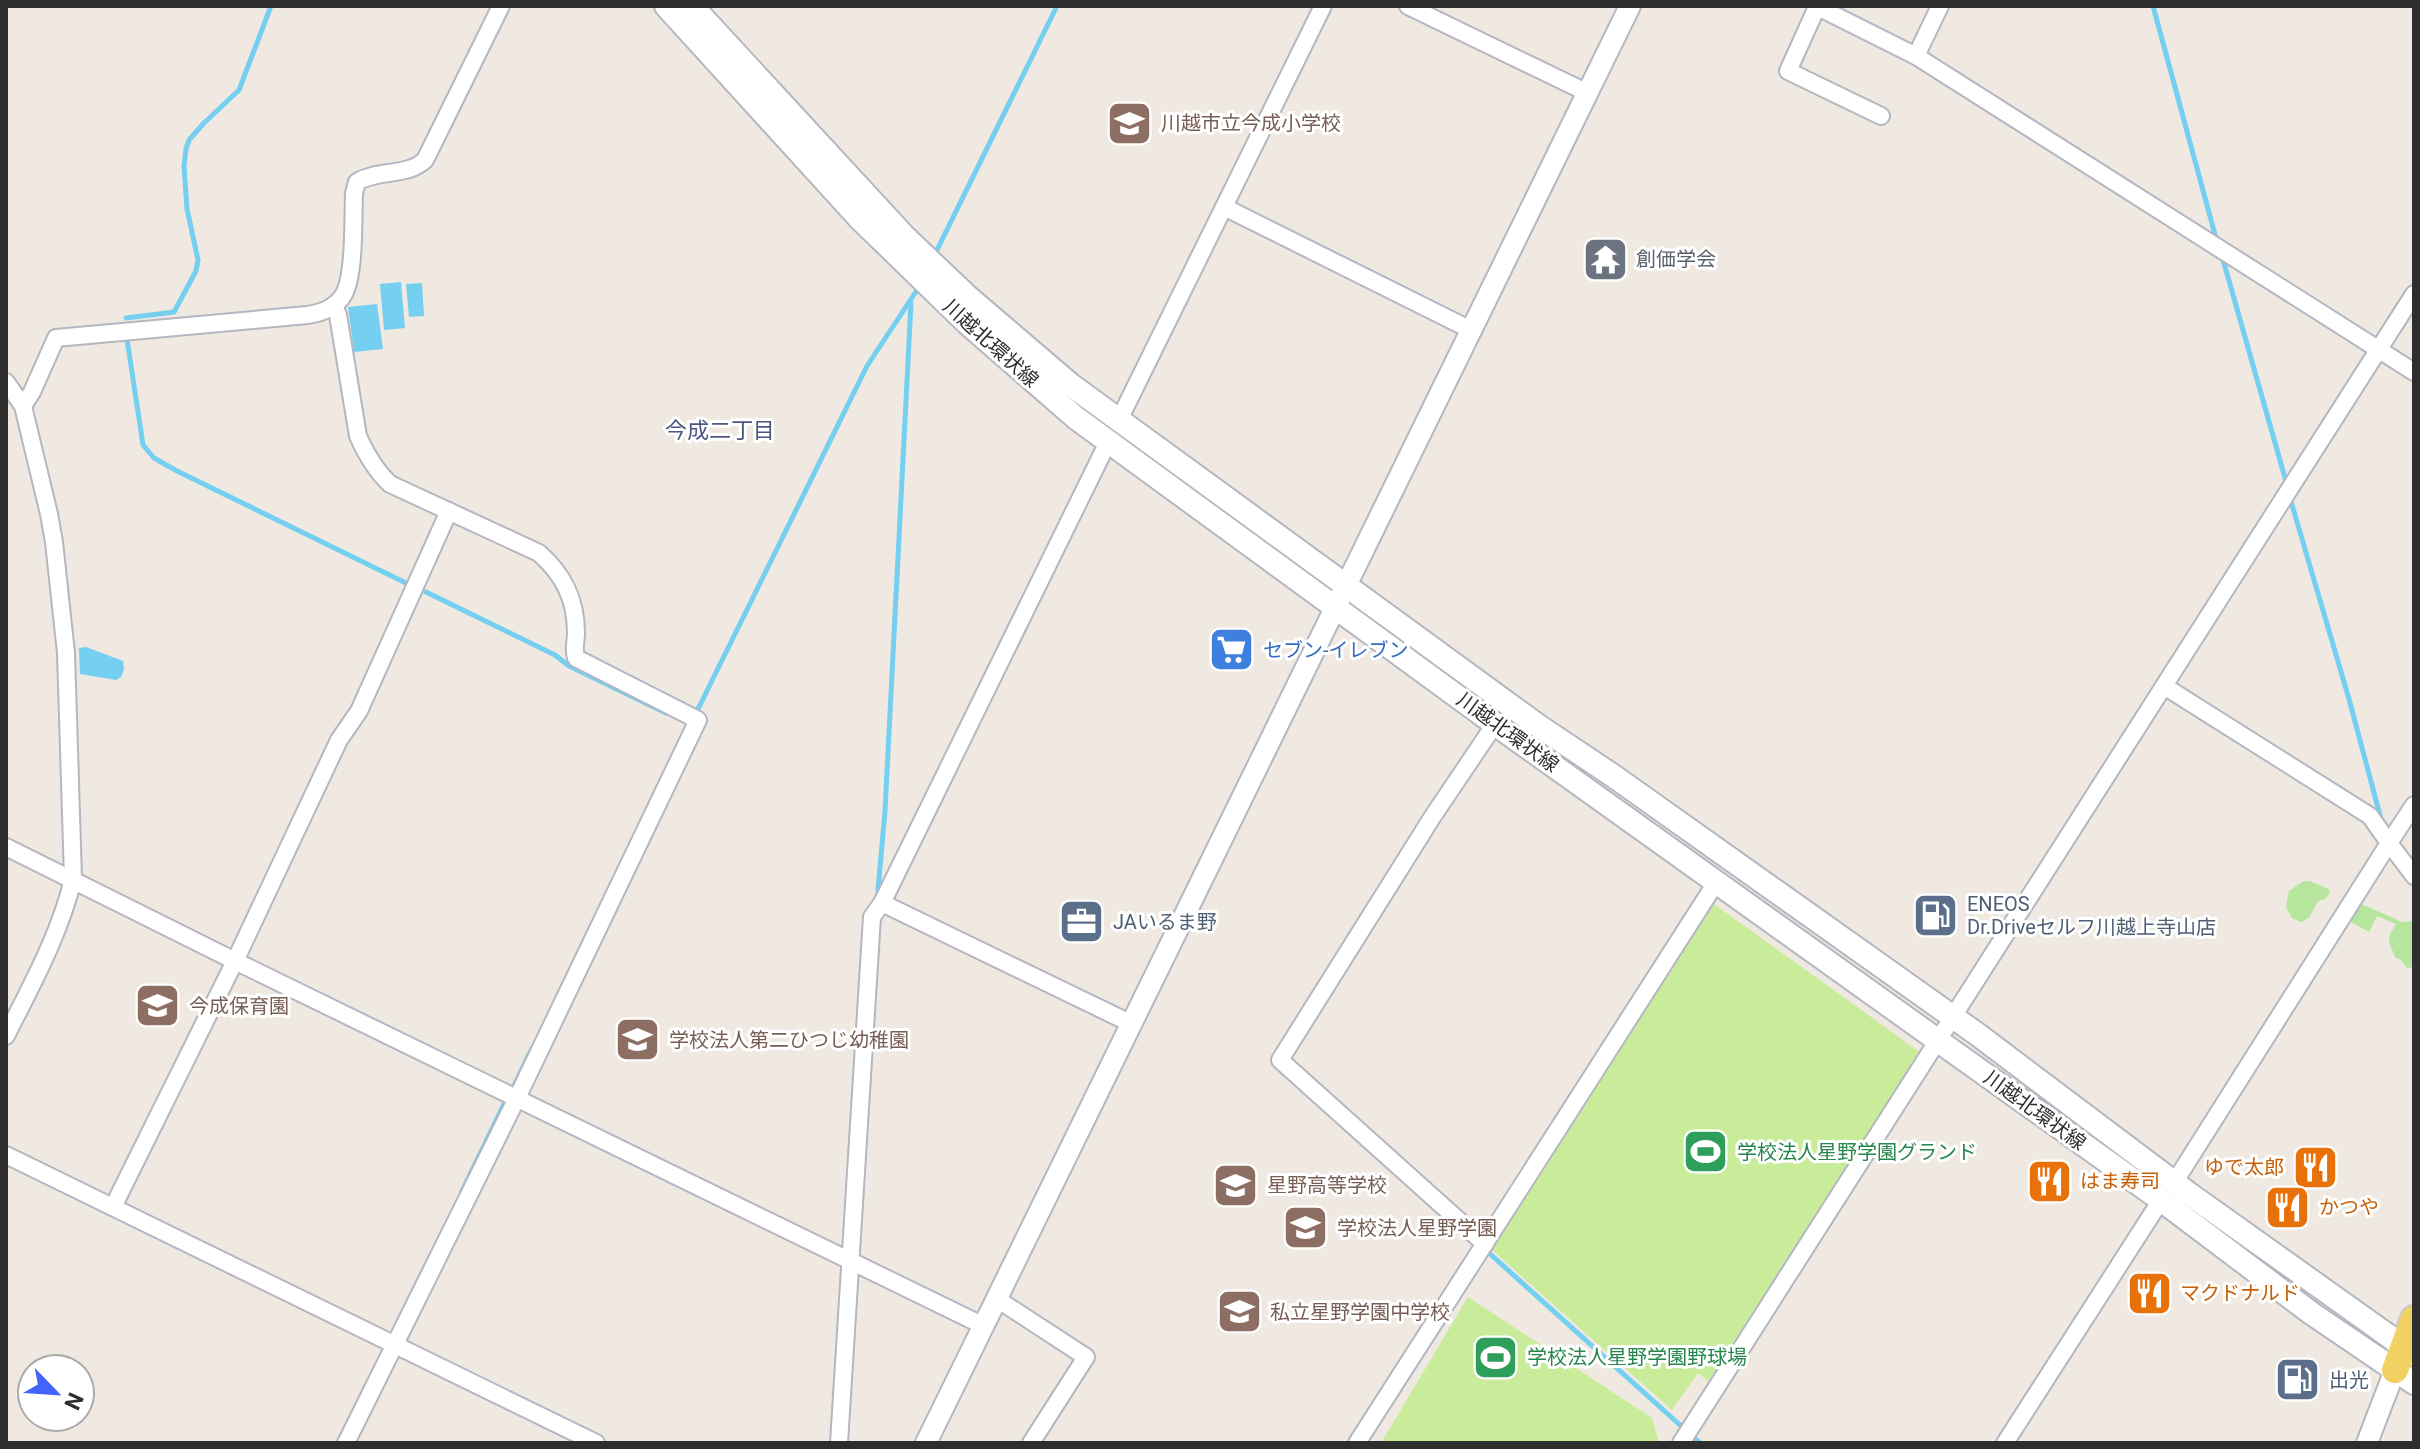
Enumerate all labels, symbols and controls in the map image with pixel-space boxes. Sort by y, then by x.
school or university icon: 川越市立今成小学校 [1106,99,1154,147]
place label: 川越市立今成小学校 [1161,111,1341,135]
temple icon: 創価学会 [1581,235,1629,283]
place label: 創価学会 [1636,247,1716,271]
street label: 川越北環状線 [938,294,1044,392]
district label: 今成二丁目 [665,418,775,443]
supermarket icon: セブン-イレブン [1208,626,1256,674]
place label: セブン-イレブン [1263,638,1409,662]
street label: 川越北環状線 [1452,687,1564,777]
fuel station icon: ENEOS Dr.Driveセルフ川越上寺山店 [1912,892,1960,940]
place label: ENEOS Dr.Driveセルフ川越上寺山店 [1967,892,2216,939]
office icon: JAいるま野 [1058,898,1106,946]
place label: JAいるま野 [1113,910,1217,934]
school or university icon: 今成保育園 [134,982,182,1030]
place label: 今成保育園 [189,994,289,1018]
school or university icon: 学校法人第二ひつじ幼稚園 [614,1016,662,1064]
place label: 学校法人第二ひつじ幼稚園 [669,1028,909,1052]
street label: 川越北環状線 [1979,1065,2091,1155]
sports icon: 学校法人星野学園グランド [1682,1128,1730,1176]
place label: 学校法人星野学園グランド [1737,1140,1977,1164]
restaurant icon: ゆで太郎 [2291,1143,2339,1191]
place label: ゆで太郎 [2204,1155,2284,1179]
restaurant icon: はま寿司 [2025,1157,2073,1205]
school or university icon: 星野高等学校 [1212,1161,1260,1209]
place label: はま寿司 [2080,1169,2160,1193]
place label: 星野高等学校 [1267,1173,1387,1197]
restaurant icon: かつや [2264,1183,2312,1231]
place label: かつや [2319,1195,2379,1219]
school or university icon: 学校法人星野学園 [1282,1204,1330,1252]
place label: 学校法人星野学園 [1337,1216,1497,1240]
restaurant icon: マクドナルド [2125,1269,2173,1317]
place label: マクドナルド [2180,1281,2300,1305]
school or university icon: 私立星野学園中学校 [1215,1288,1263,1336]
place label: 私立星野学園中学校 [1270,1300,1450,1324]
sports icon: 学校法人星野学園野球場 [1472,1333,1520,1381]
place label: 学校法人星野学園野球場 [1527,1345,1747,1369]
north arrow [16,1353,96,1433]
fuel station icon: 出光 [2274,1356,2322,1404]
place label: 出光 [2329,1368,2369,1392]
text: N [59,1389,88,1414]

